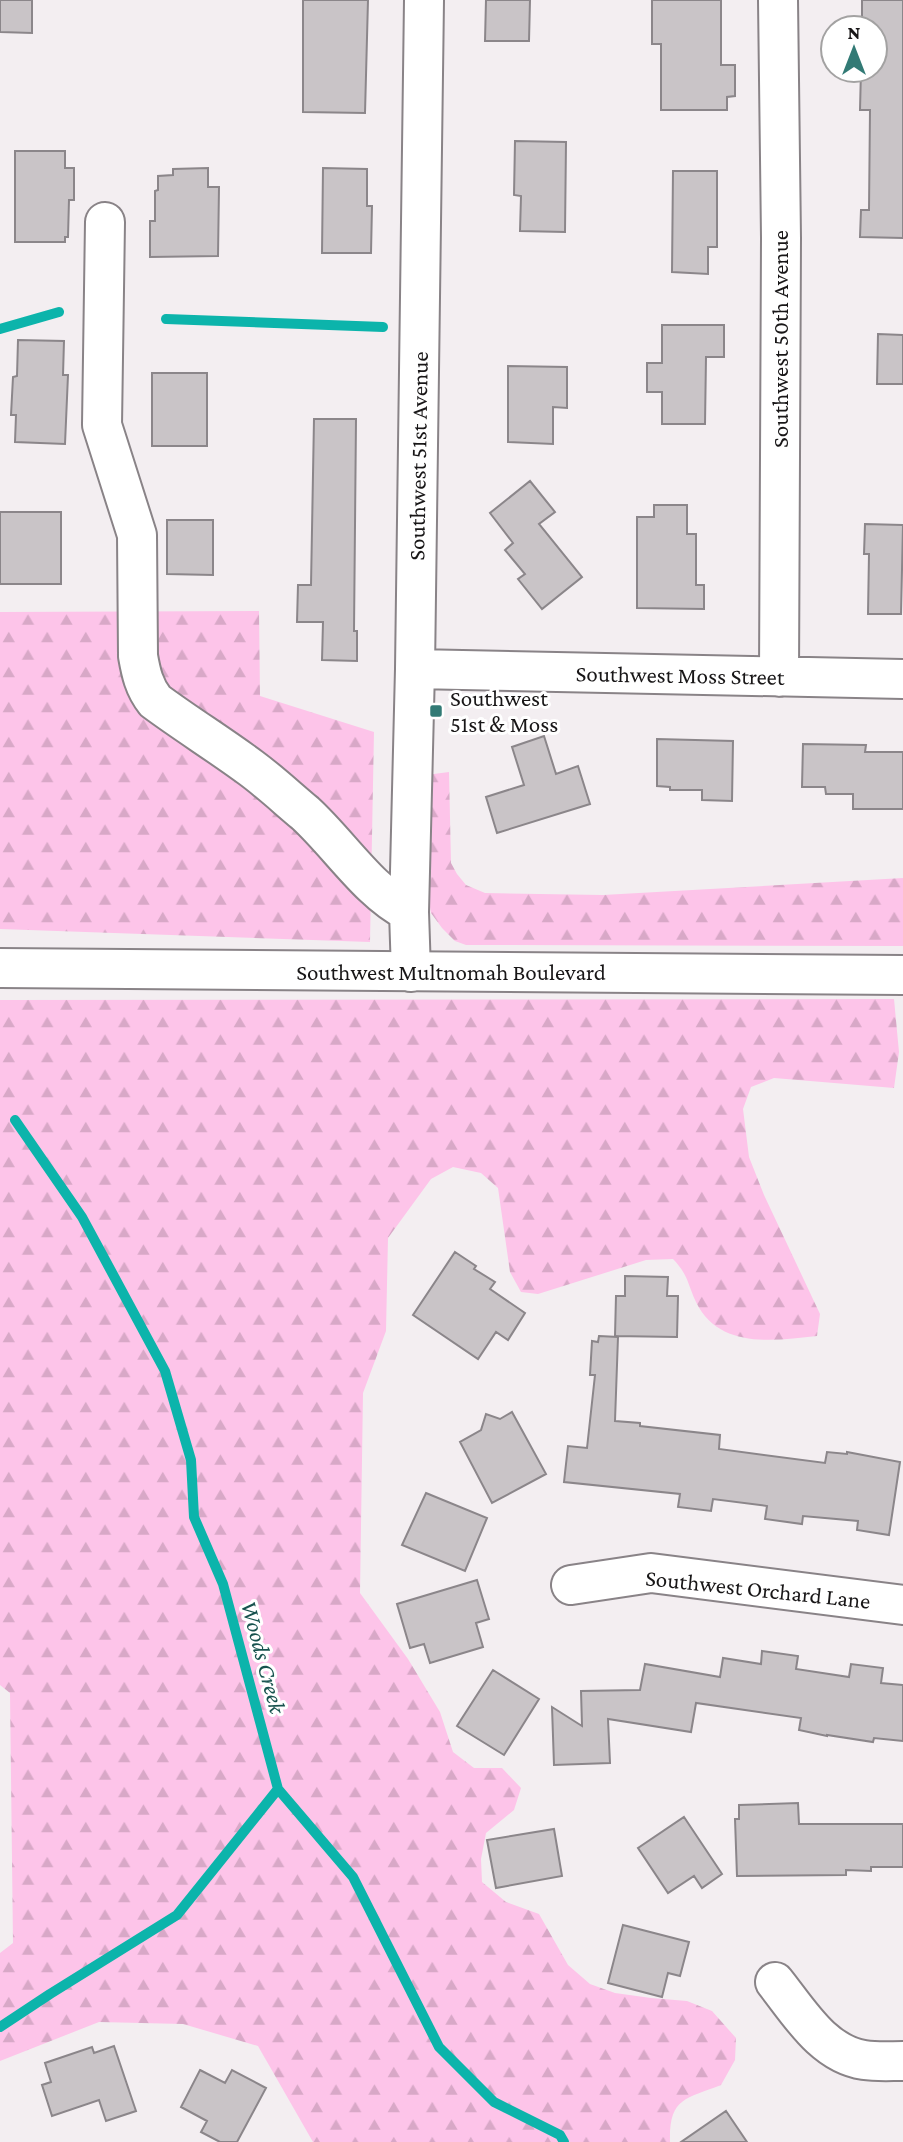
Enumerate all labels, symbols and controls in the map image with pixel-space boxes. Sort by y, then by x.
north arrow [819,14,889,84]
text: N [848,22,861,43]
street label: Southwest 50th Avenue [767,230,793,448]
street label: Southwest 51st Avenue [403,351,433,561]
street label: Southwest Moss Street [575,660,785,690]
place label: Southwest 51st & Moss [450,685,558,737]
marker: Southwest 51st & Moss [428,703,444,719]
street label: Southwest Multnomah Boulevard [296,959,606,985]
street label: Southwest Orchard Lane [644,1564,872,1614]
water label: Woods Creek [236,1598,292,1718]

